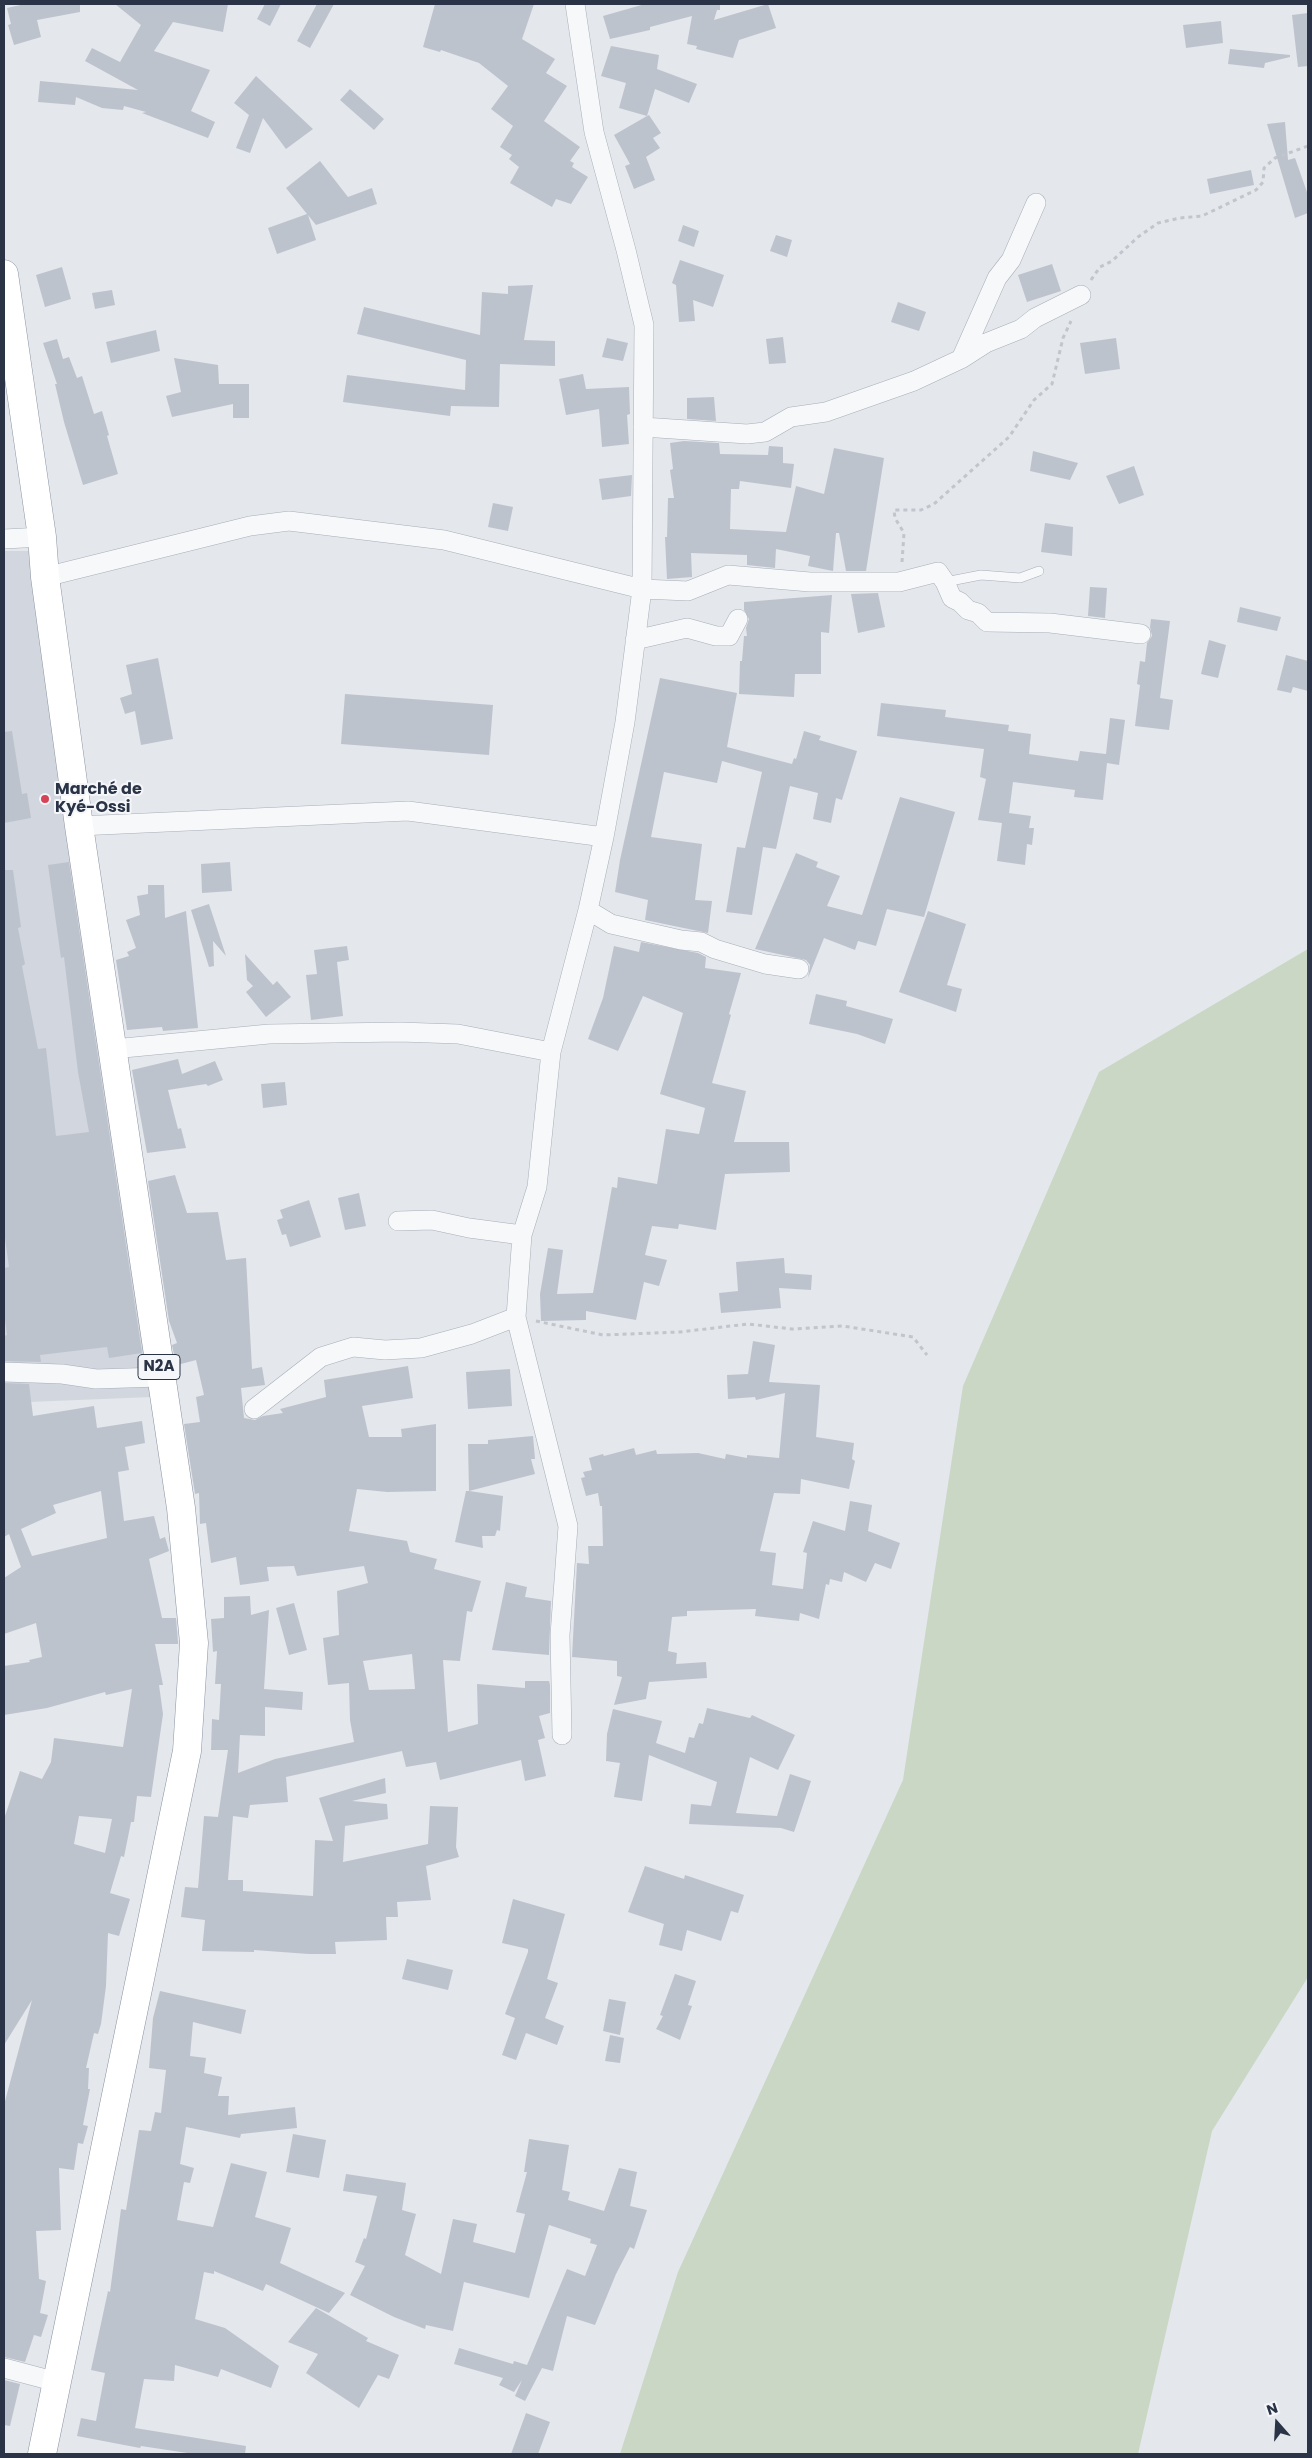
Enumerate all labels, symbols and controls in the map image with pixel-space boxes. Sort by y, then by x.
place label: Marché de Kyé-Ossi [55,780,142,818]
marker: Marché de Kyé-Ossi [39,793,51,805]
road number: N2A [138,1354,180,1380]
north arrow [1252,2398,1302,2448]
text: N [1264,2398,1280,2420]

